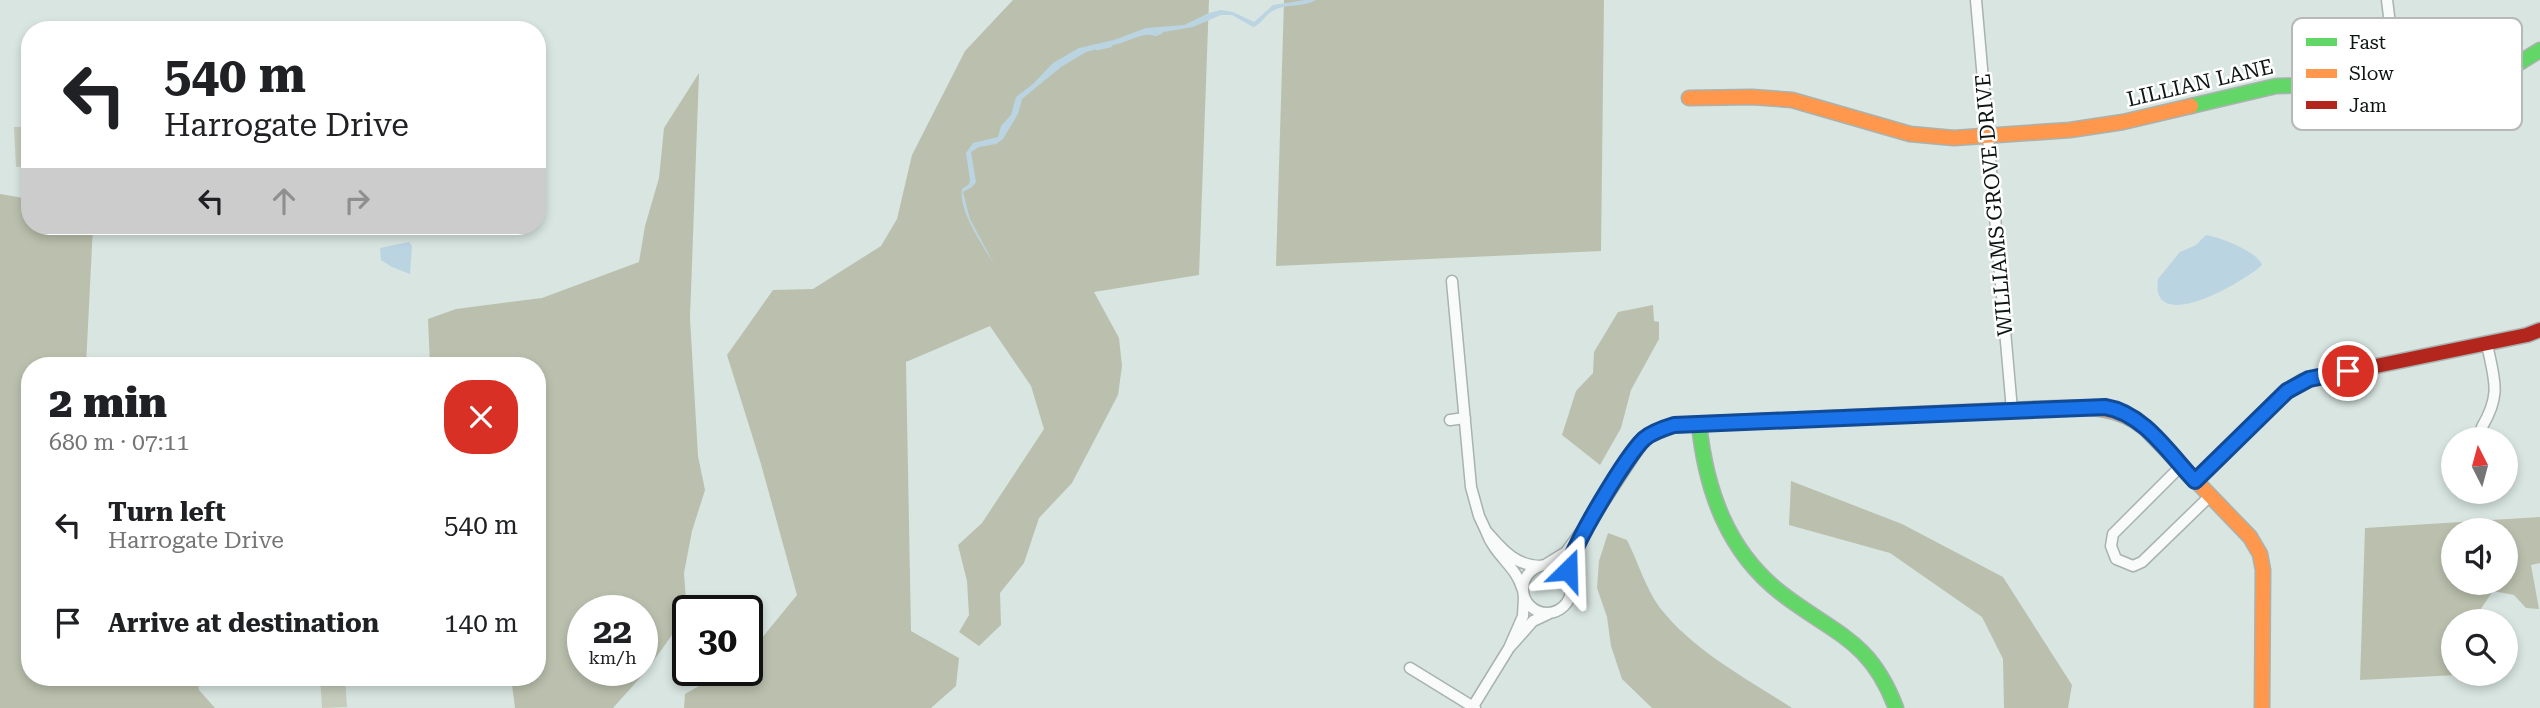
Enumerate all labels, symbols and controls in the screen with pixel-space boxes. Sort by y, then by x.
legend [2292,18,2522,130]
text: Fast [2349,31,2386,54]
text: 540 m [164,47,306,104]
icon: left [49,49,140,140]
street label: LILLIAN LANE [2124,54,2276,112]
text: Slow [2349,62,2394,85]
street label: WILLIAMS GROVE DRIVE [1971,73,2017,337]
text: Jam [2349,94,2387,117]
text: Harrogate Drive [164,106,409,144]
icon: left [192,182,230,220]
icon: ahead [265,182,303,220]
icon: right [338,182,376,220]
pin [2318,341,2378,401]
icon: arrive [2329,352,2367,390]
text: 2 min [49,378,167,427]
button: close [444,380,518,454]
north arrow [2441,427,2518,504]
map controls [2441,427,2518,686]
text: 680 m · 07:11 [49,429,189,456]
text: Turn left [108,497,226,527]
icon: left [49,506,87,544]
text: 540 m [444,510,518,540]
button: sound [2441,518,2518,595]
text: Harrogate Drive [108,527,284,554]
position arrow [1531,533,1605,607]
speed limit sign: 30 [672,595,763,686]
icon: arrive [49,604,87,642]
text: Arrive at destination [108,608,379,638]
text: 140 m [444,608,518,638]
button: search [2441,609,2518,686]
text: 22 [593,611,632,652]
text: km/h [588,647,637,668]

